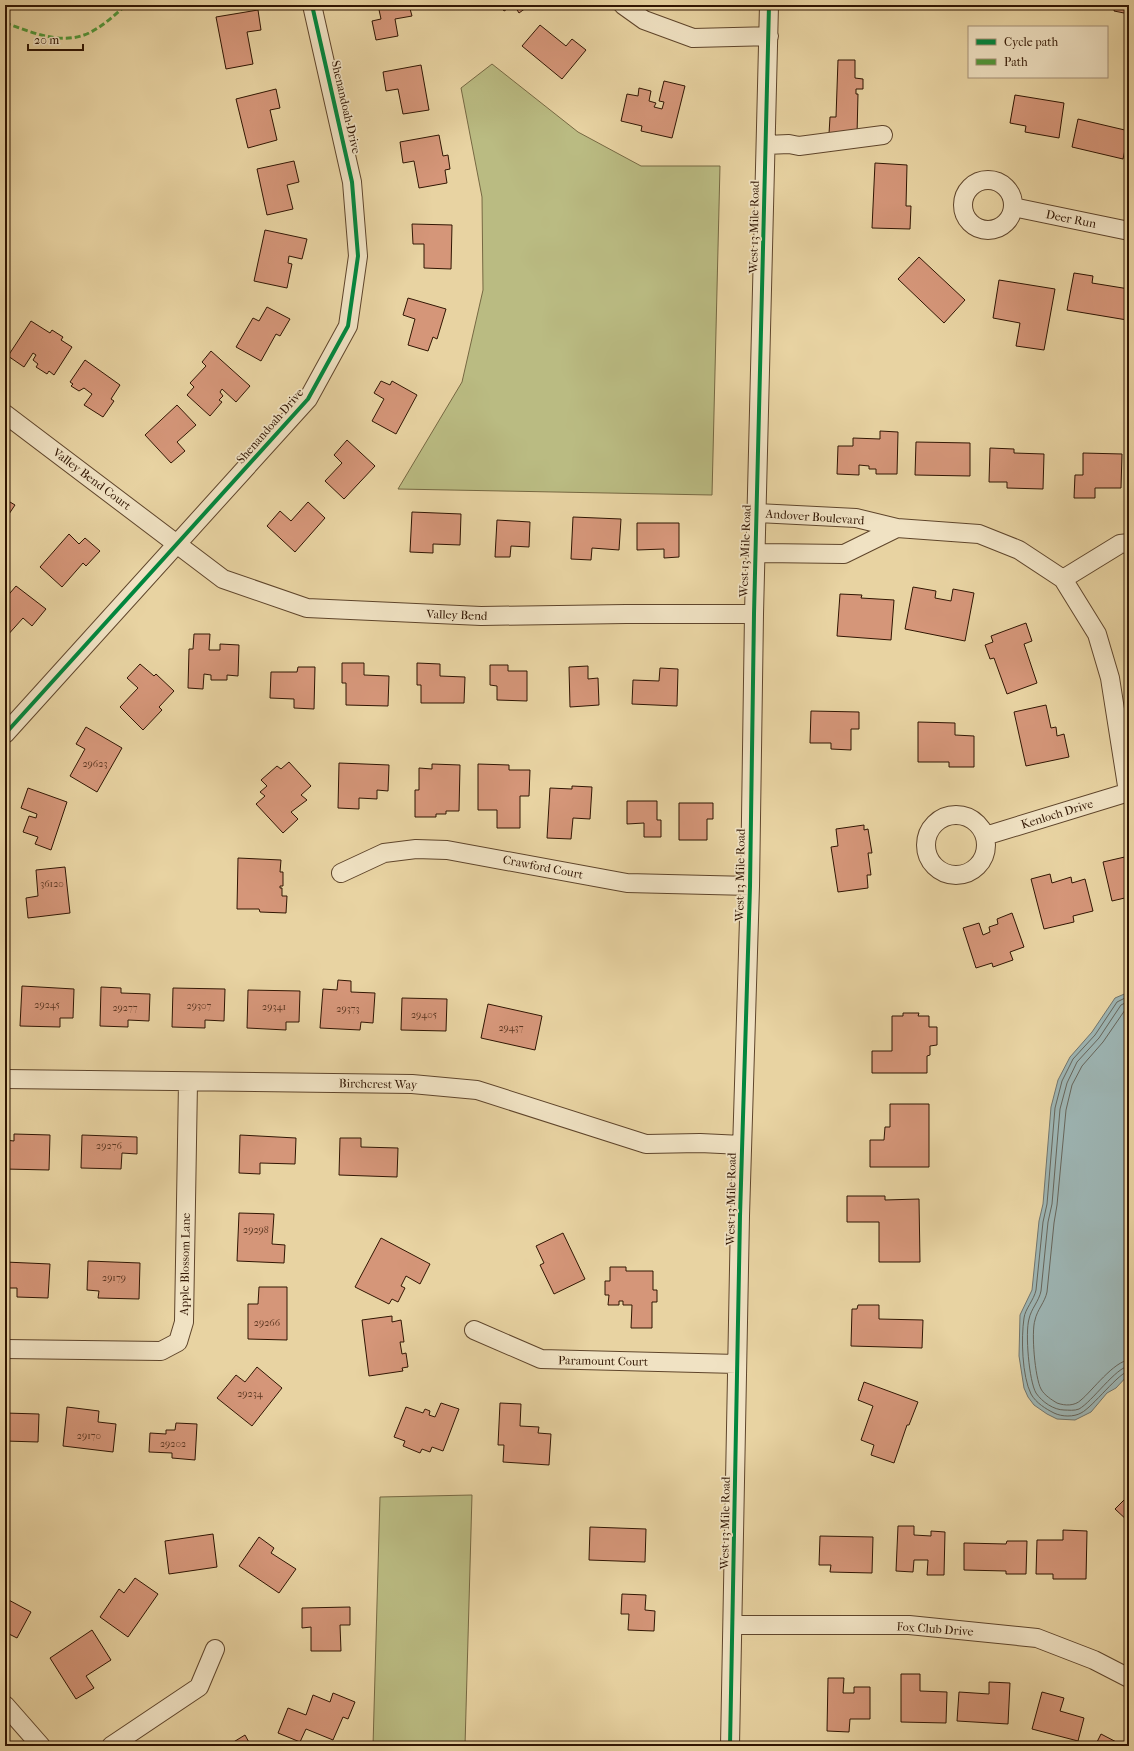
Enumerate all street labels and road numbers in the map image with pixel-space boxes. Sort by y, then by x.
street label: Shenandoah Drive [328,59,364,155]
street label: West 13 Mile Road [746,180,762,275]
street label: Deer Run [1045,207,1097,231]
street label: Shenandoah Drive [234,385,306,466]
street label: Valley Bend Court [49,445,134,513]
street label: West 13 Mile Road [736,504,754,599]
street label: Andover Boulevard [764,506,865,527]
street label: Valley Bend [425,607,488,623]
street label: Kenloch Drive [1019,796,1095,832]
street label: West 13 Mile Road [732,828,748,923]
street label: Crawford Court [502,852,585,882]
street label: Birchcrest Way [339,1076,418,1092]
street label: West 13 Mile Road [723,1152,739,1247]
street label: Apple Blossom Lane [177,1213,193,1316]
street label: Paramount Court [558,1353,649,1369]
street label: West 13 Mile Road [717,1476,733,1571]
street label: Fox Club Drive [896,1619,974,1639]

